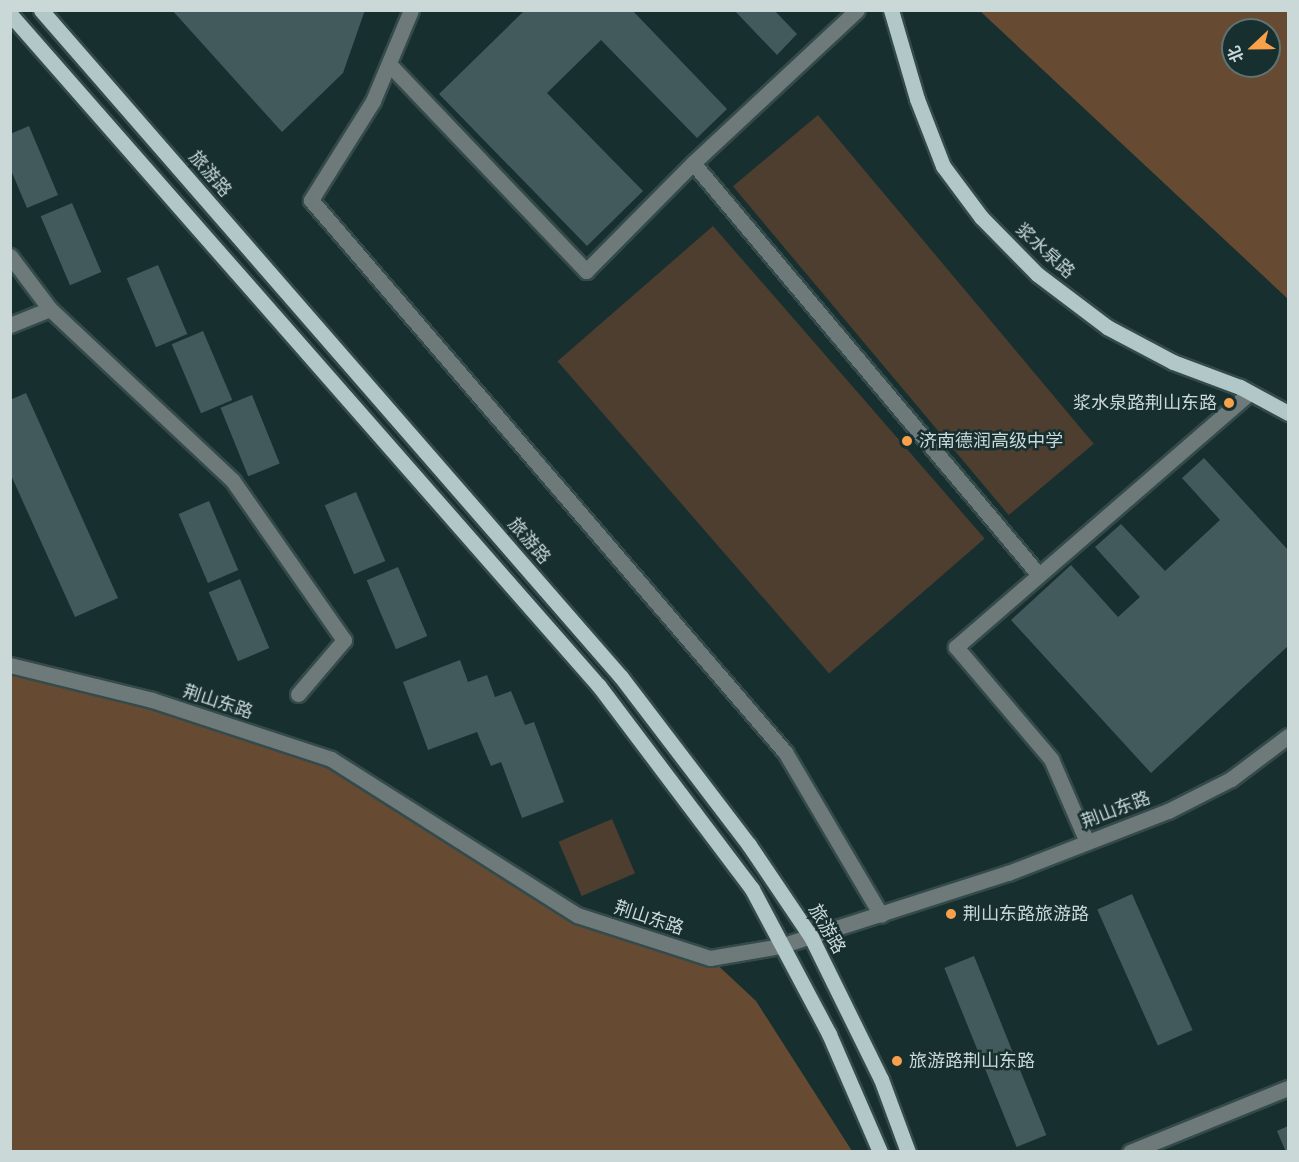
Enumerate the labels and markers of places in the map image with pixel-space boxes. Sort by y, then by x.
place label: 浆水泉路荆山东路 [1073,392,1217,414]
marker: 浆水泉路荆山东路 [1222,396,1236,410]
place label: 济南德润高级中学 [919,430,1063,452]
marker: 济南德润高级中学 [900,434,914,448]
place label: 荆山东路旅游路 [963,903,1089,925]
marker: 荆山东路旅游路 [944,907,958,921]
place label: 旅游路荆山东路 [909,1050,1035,1072]
marker: 旅游路荆山东路 [890,1054,904,1068]

